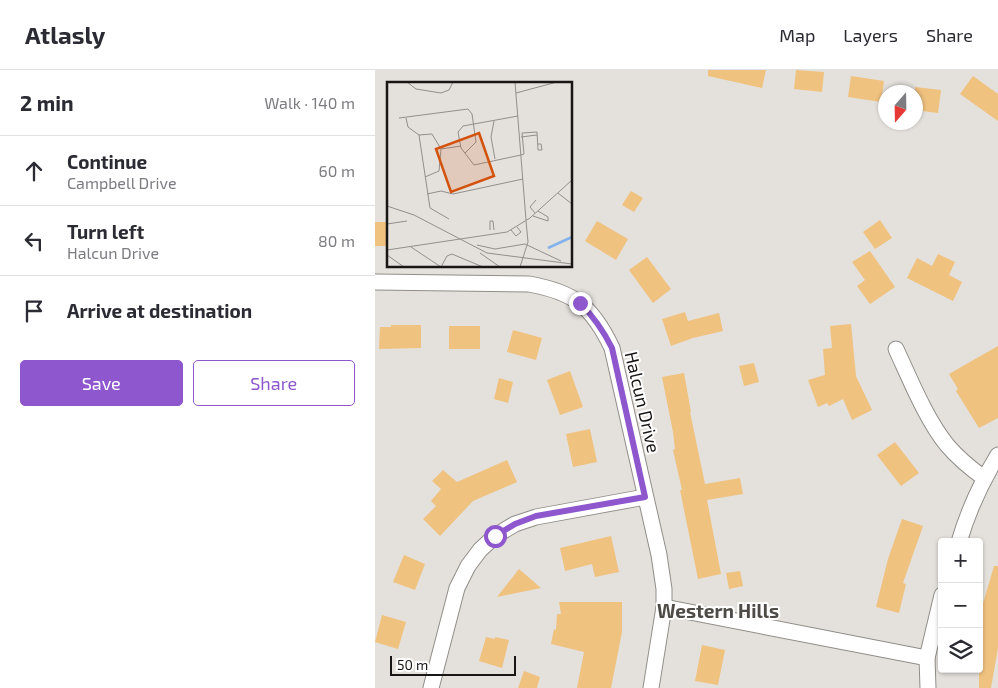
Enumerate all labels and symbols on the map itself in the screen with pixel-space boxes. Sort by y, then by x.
inset map [387,82,573,268]
north arrow [878,85,923,130]
route end [569,292,592,315]
street label: Halcun Drive [621,349,665,455]
route start [484,525,507,548]
district label: Western Hills [657,599,779,622]
scale bar [390,653,516,676]

